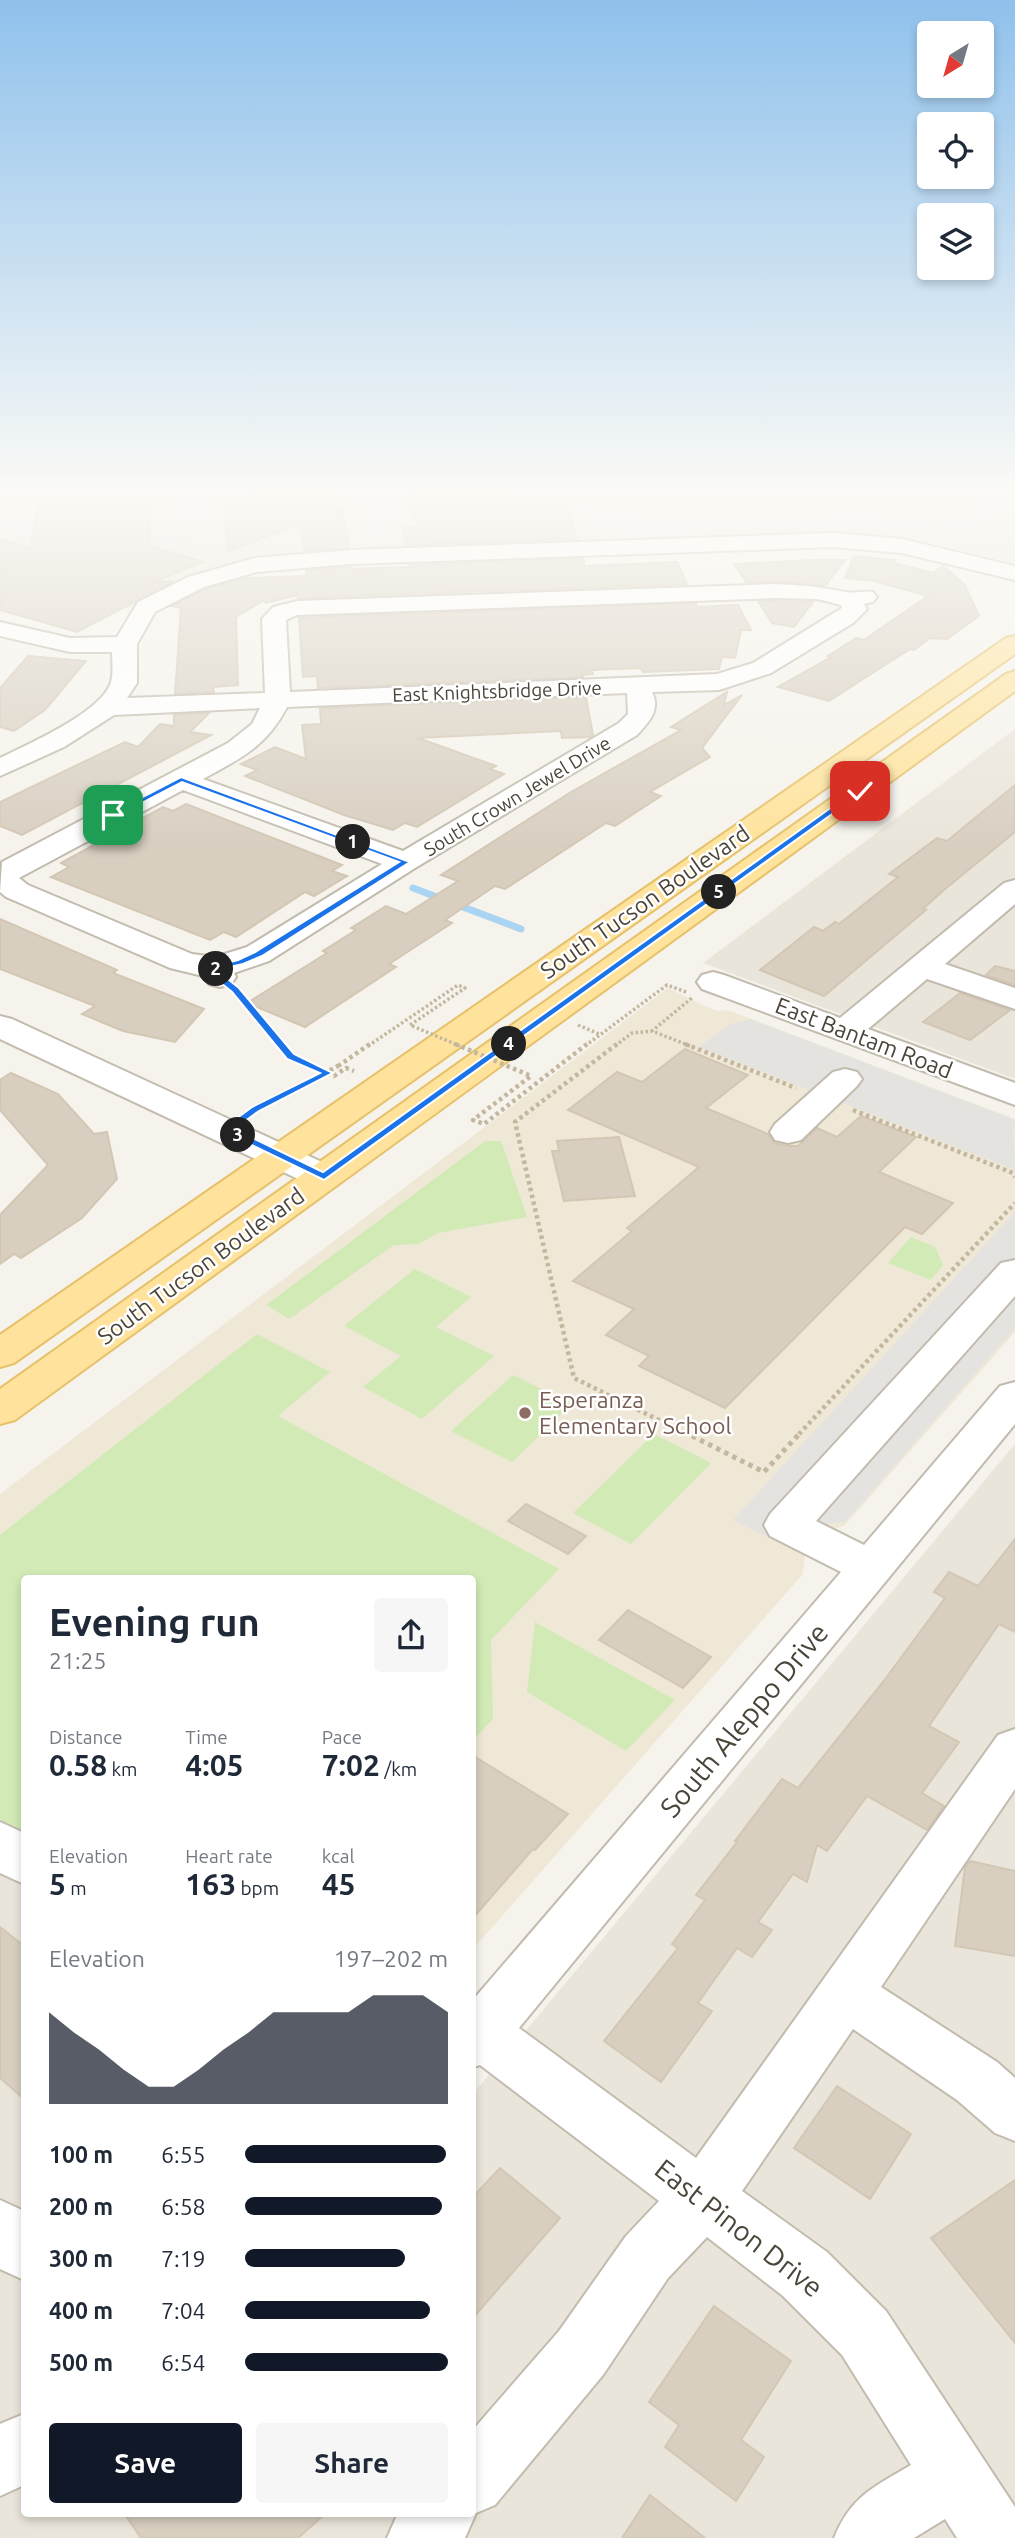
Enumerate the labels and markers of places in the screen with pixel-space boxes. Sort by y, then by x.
pin [830,761,890,821]
pin [83,785,143,845]
pin: 1 [336,824,370,860]
pin: 5 [702,874,736,910]
pin: 2 [198,951,234,986]
pin: 4 [491,1026,526,1062]
pin: 3 [220,1118,256,1152]
place label: Esperanza Elementary School [539,1387,732,1438]
marker: Esperanza Elementary School [517,1405,533,1421]

